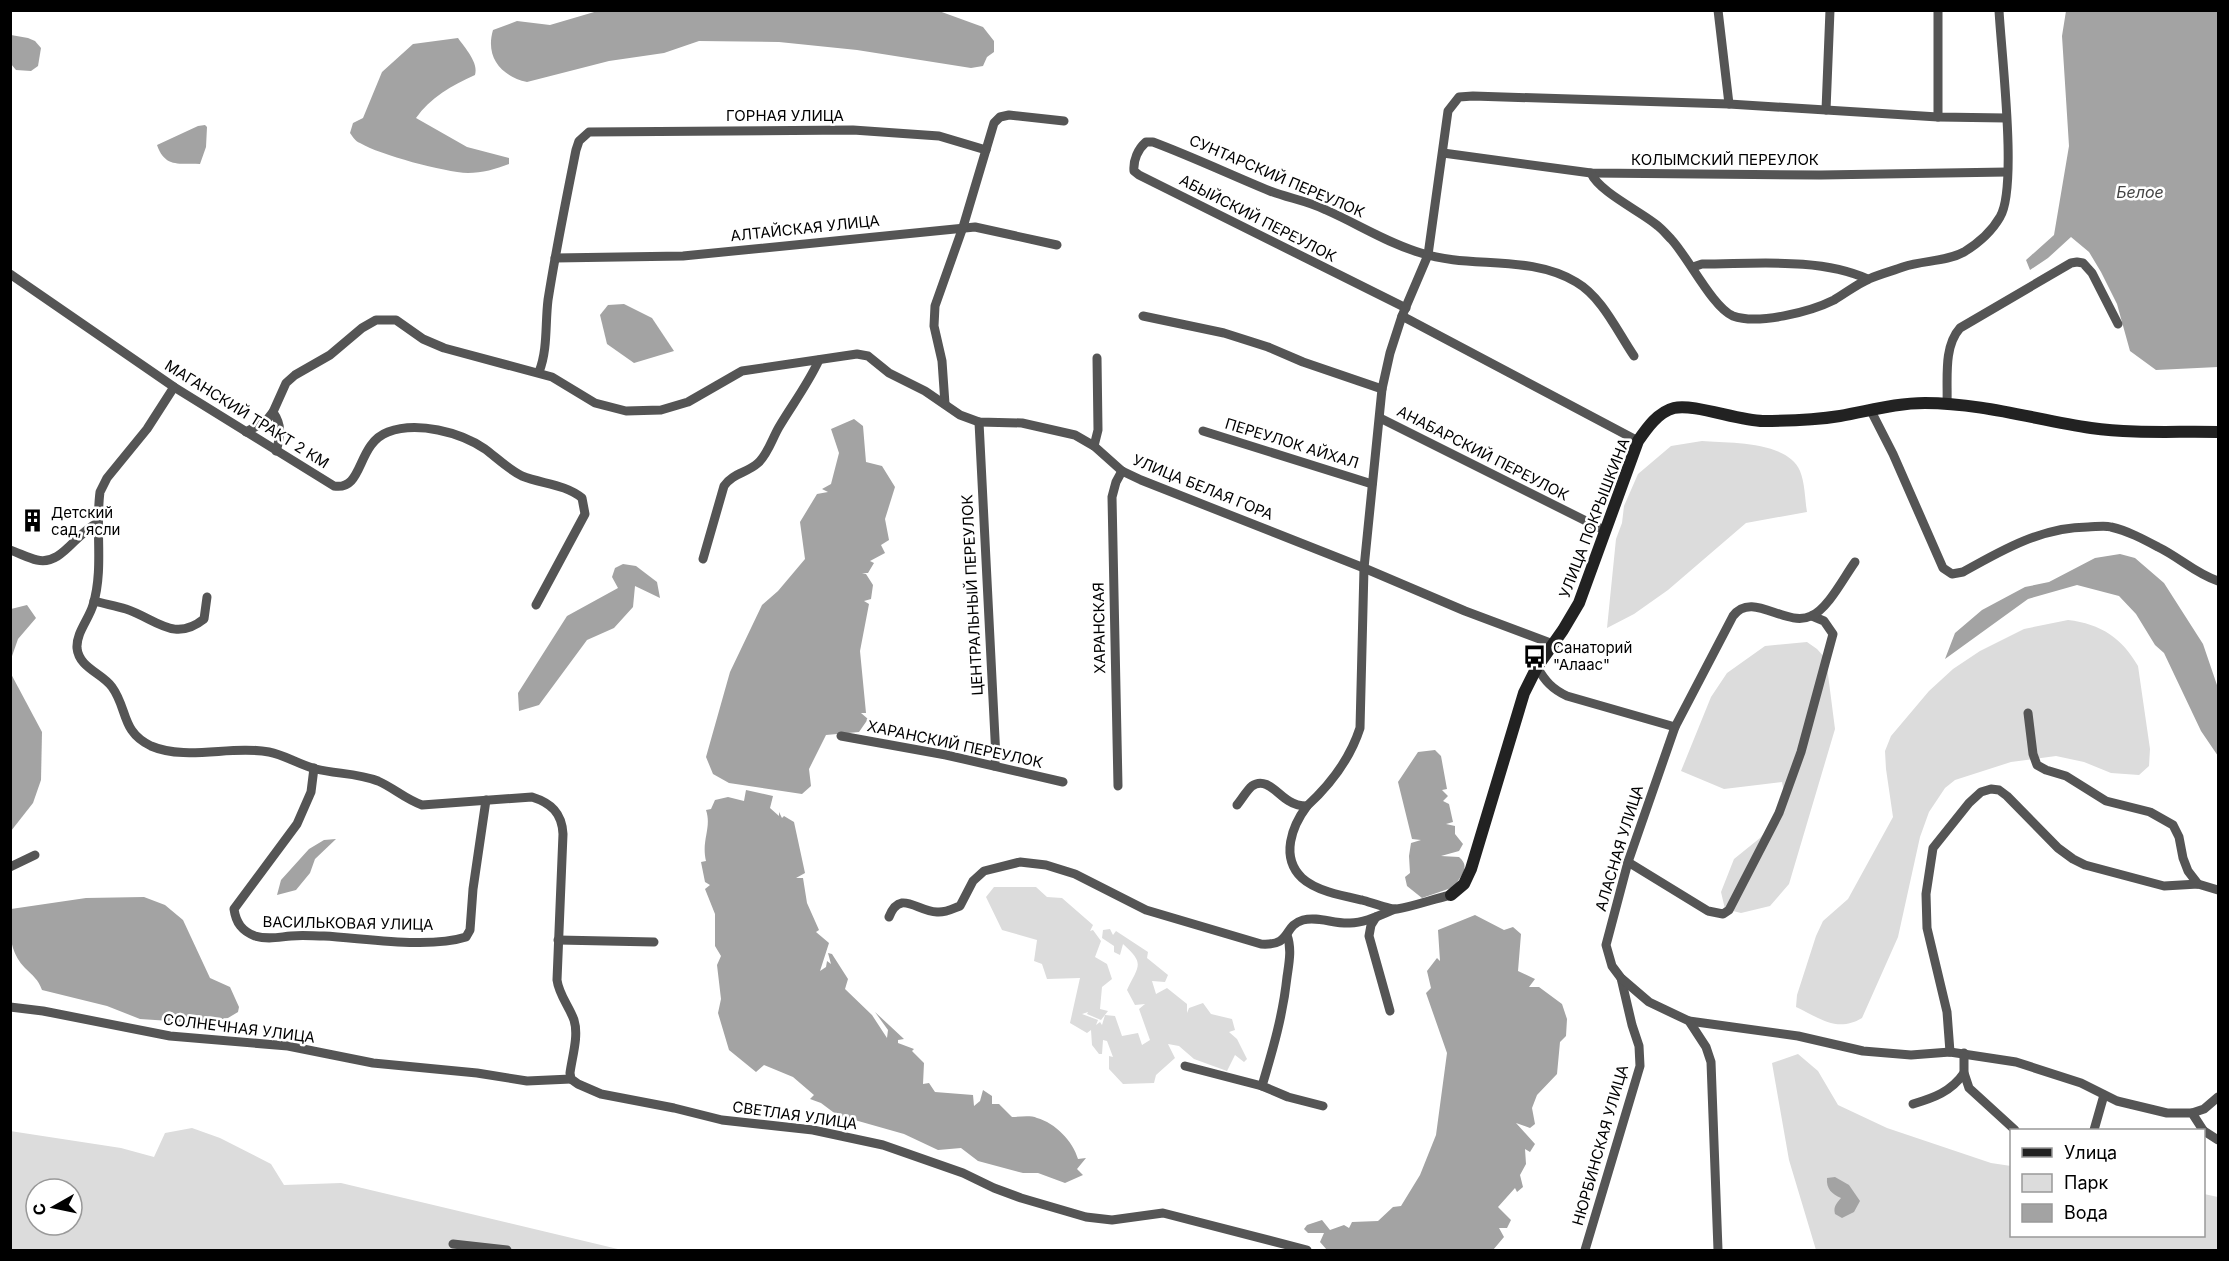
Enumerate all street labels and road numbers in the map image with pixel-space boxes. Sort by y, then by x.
street label: ГОРНАЯ УЛИЦА [726,106,844,125]
street label: СУНТАРСКИЙ ПЕРЕУЛОК [1186,130,1368,222]
street label: КОЛЫМСКИЙ ПЕРЕУЛОК [1631,150,1819,169]
street label: АБЫЙСКИЙ ПЕРЕУЛОК [1176,170,1340,266]
street label: АЛТАЙСКАЯ УЛИЦА [729,211,881,245]
street label: МАГАНСКИЙ ТРАКТ 2 КМ [161,356,333,472]
street label: АНАБАРСКИЙ ПЕРЕУЛОК [1394,401,1572,505]
street label: ПЕРЕУЛОК АЙХАЛ [1223,414,1361,472]
street label: УЛИЦА ПОКРЫШКИНА [1555,435,1633,601]
street label: УЛИЦА БЕЛАЯ ГОРА [1130,450,1276,524]
street label: ЦЕНТРАЛЬНЫЙ ПЕРЕУЛОК [957,494,987,696]
street label: ХАРАНСКАЯ [1089,582,1109,674]
street label: ХАРАНСКИЙ ПЕРЕУЛОК [865,716,1045,772]
street label: АЛАСНАЯ УЛИЦА [1591,783,1647,913]
street label: ВАСИЛЬКОВАЯ УЛИЦА [262,912,434,934]
street label: СОЛНЕЧНАЯ УЛИЦА [162,1009,316,1047]
street label: НЮРБИНСКАЯ УЛИЦА [1568,1062,1632,1228]
street label: СВЕТЛАЯ УЛИЦА [731,1097,859,1133]

